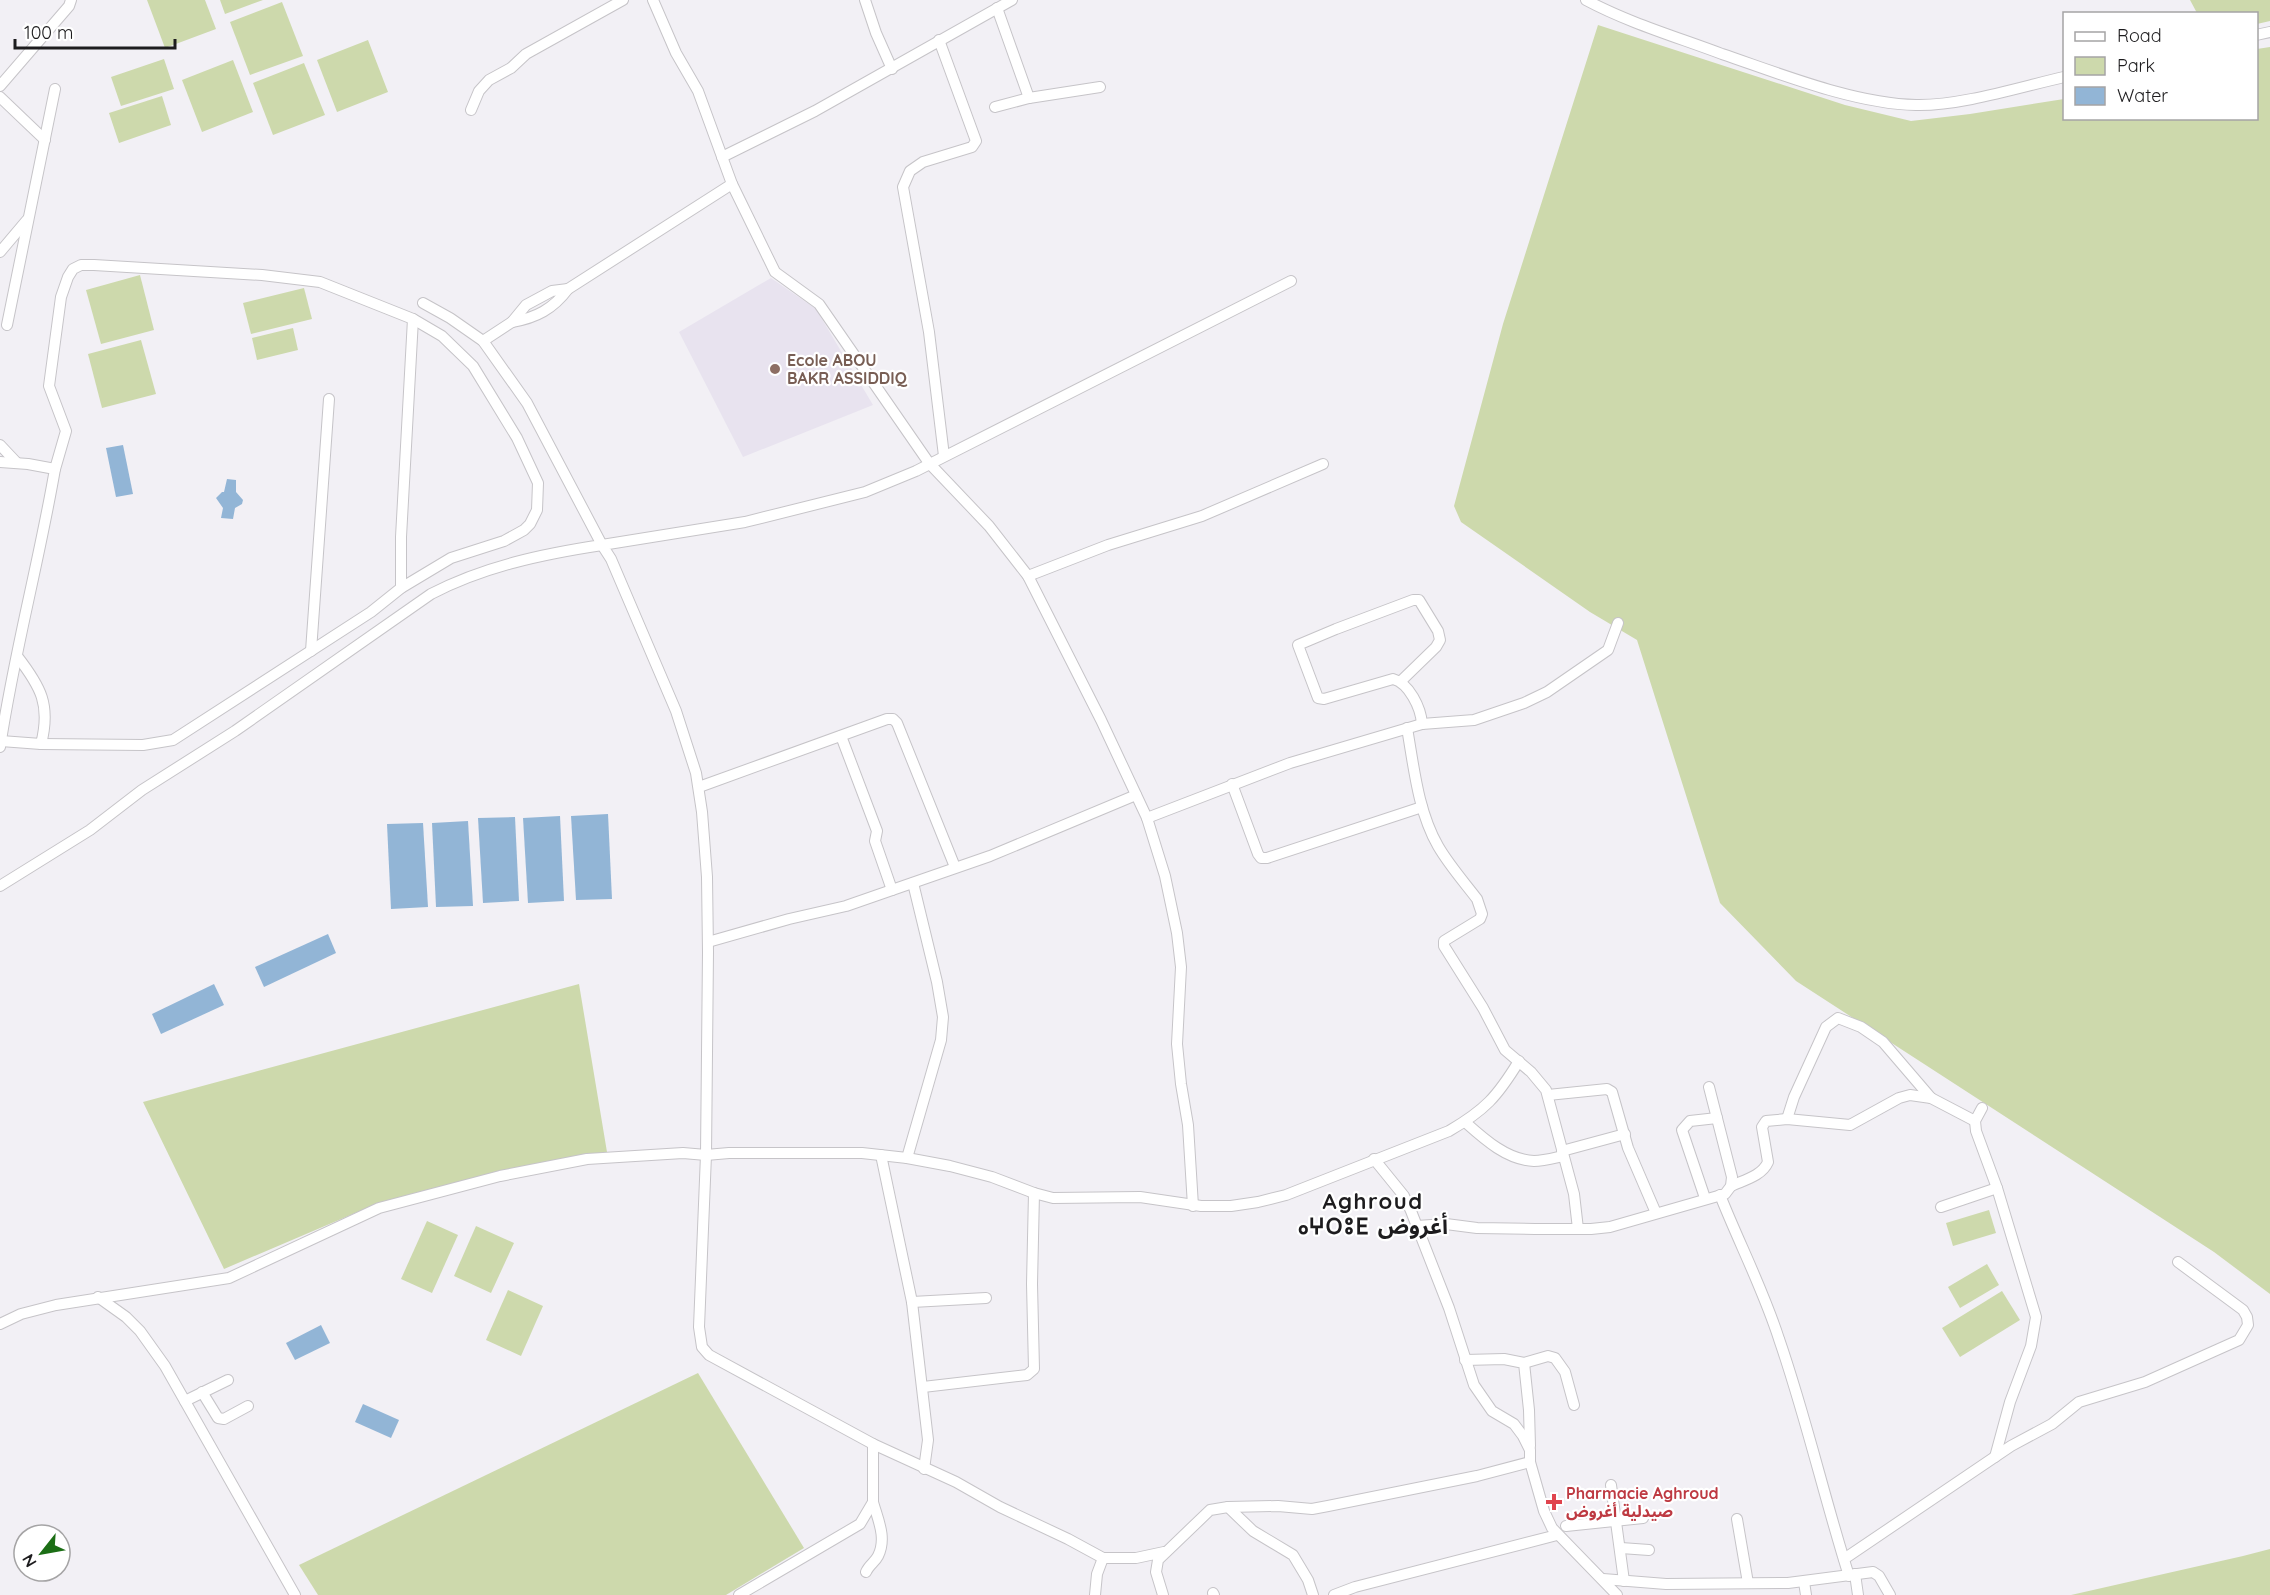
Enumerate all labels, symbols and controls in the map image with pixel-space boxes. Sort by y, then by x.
scale bar [15,12,176,50]
legend [2063,12,2258,120]
text: 100 m [24,21,73,44]
text: Road [2117,24,2162,47]
text: Park [2117,54,2155,77]
text: Water [2117,84,2168,107]
place label: Ecole ABOU BAKR ASSIDDIQ [787,350,908,388]
marker: Ecole ABOU BAKR ASSIDDIQ [768,362,782,376]
district label: Aghroud ⴰⵖⵔⵓⴹ أغروض [1298,1187,1448,1240]
place label: Pharmacie Aghroud صيدلية أغروض [1566,1483,1719,1521]
marker: Pharmacie Aghroud صيدلية أغروض [1547,1495,1561,1509]
north arrow [12,1523,72,1583]
text: N [18,1551,41,1571]

